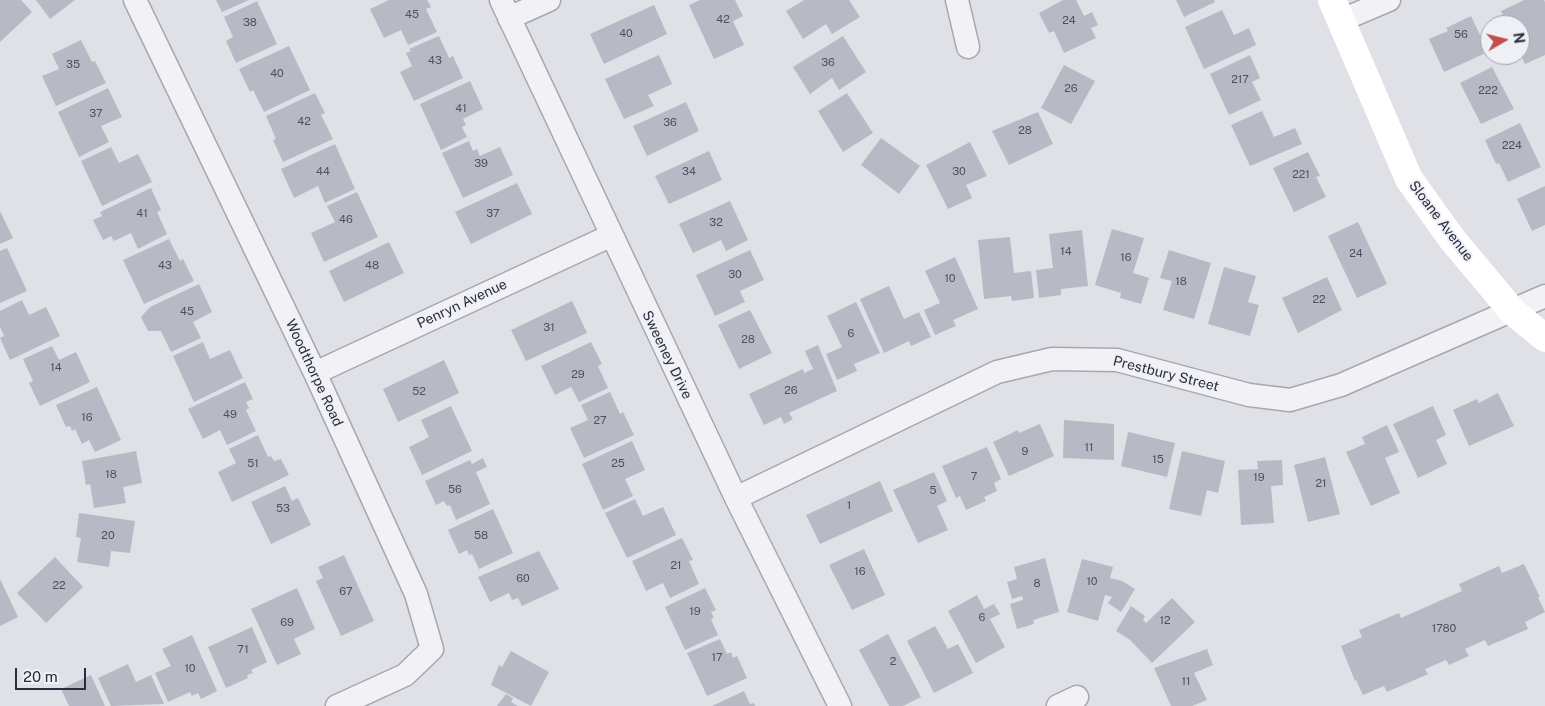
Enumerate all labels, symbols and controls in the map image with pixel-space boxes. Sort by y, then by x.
house number: 45 [405,8,419,22]
house number: 42 [716,13,730,27]
house number: 24 [1062,14,1076,28]
north arrow [1480,15,1530,65]
house number: 38 [243,16,257,30]
house number: 40 [619,27,633,41]
house number: 56 [1454,28,1468,42]
text: N [1510,32,1528,45]
house number: 43 [428,54,442,68]
house number: 36 [821,56,835,70]
house number: 35 [66,58,80,72]
house number: 40 [270,67,284,81]
house number: 217 [1231,73,1249,87]
house number: 26 [1064,82,1078,96]
house number: 222 [1478,84,1498,98]
house number: 41 [455,102,467,116]
house number: 37 [89,107,103,121]
house number: 42 [297,115,311,129]
house number: 36 [663,116,677,130]
house number: 28 [1018,124,1032,138]
house number: 224 [1502,139,1522,153]
house number: 39 [474,157,488,171]
house number: 44 [316,165,330,179]
house number: 34 [682,165,696,179]
house number: 30 [952,165,966,179]
house number: 221 [1292,168,1310,182]
street label: Sloane Avenue [1405,177,1477,265]
house number: 41 [136,207,148,221]
house number: 37 [486,207,500,221]
house number: 46 [339,213,353,227]
house number: 32 [709,216,723,230]
house number: 14 [1060,245,1072,259]
house number: 24 [1349,247,1363,261]
house number: 16 [1120,251,1132,265]
house number: 43 [158,259,172,273]
house number: 48 [365,259,379,273]
house number: 30 [728,268,742,282]
house number: 10 [944,272,956,286]
house number: 18 [1175,275,1187,289]
street label: Penryn Avenue [414,276,510,332]
house number: 22 [1312,293,1326,307]
house number: 45 [180,305,194,319]
street label: Sweeney Drive [638,308,696,402]
street label: Woodthorpe Road [282,317,346,429]
house number: 31 [543,321,555,335]
house number: 6 [848,327,854,341]
house number: 28 [741,333,755,347]
street label: Prestbury Street [1111,353,1221,395]
house number: 14 [50,361,62,375]
house number: 29 [571,368,585,382]
house number: 26 [784,384,798,398]
house number: 52 [412,385,426,399]
house number: 49 [223,408,237,422]
house number: 16 [81,411,93,425]
house number: 27 [593,414,607,428]
house number: 11 [1085,441,1093,455]
house number: 9 [1022,445,1028,459]
house number: 15 [1152,453,1164,467]
house number: 51 [247,457,259,471]
house number: 25 [611,457,625,471]
house number: 18 [105,468,117,482]
house number: 7 [971,470,977,484]
house number: 19 [1253,471,1265,485]
house number: 21 [1315,477,1327,491]
house number: 56 [448,483,462,497]
house number: 5 [929,484,937,498]
house number: 1 [847,499,851,513]
house number: 53 [276,502,290,516]
house number: 20 [101,529,115,543]
house number: 58 [474,529,488,543]
house number: 21 [670,559,682,573]
house number: 16 [854,565,866,579]
house number: 60 [516,572,530,586]
house number: 10 [1086,575,1098,589]
house number: 8 [1033,577,1041,591]
house number: 22 [52,579,66,593]
house number: 67 [339,585,353,599]
house number: 19 [689,605,701,619]
house number: 6 [979,611,985,625]
house number: 12 [1159,614,1171,628]
house number: 69 [280,616,294,630]
house number: 1780 [1432,622,1456,636]
house number: 71 [237,643,249,657]
house number: 17 [711,651,723,665]
house number: 2 [890,655,896,669]
scale bar [18,658,89,690]
house number: 10 [184,662,196,676]
text: 20 m [23,668,58,685]
house number: 11 [1182,675,1190,689]

